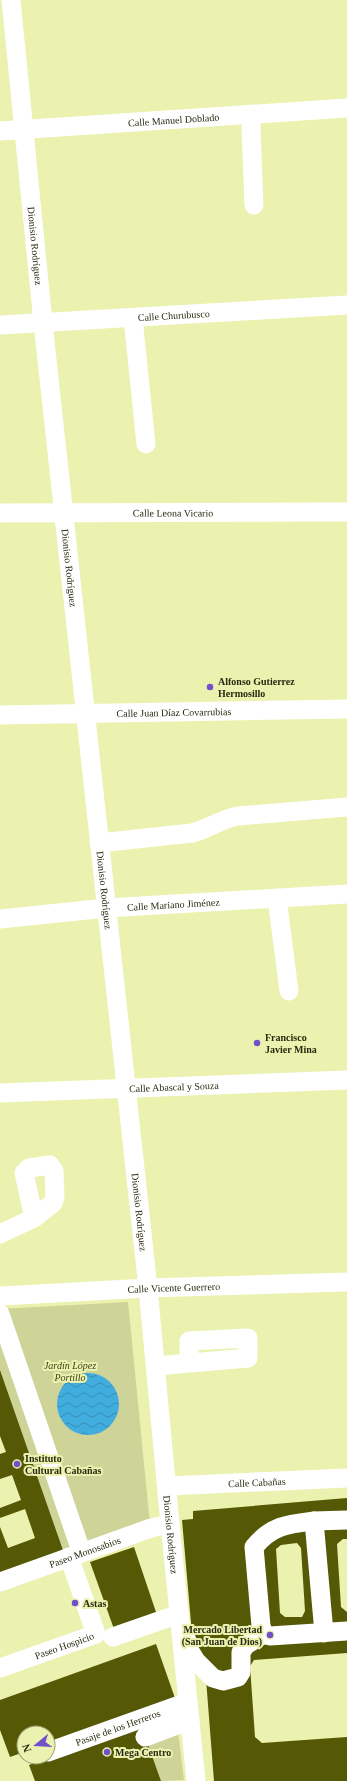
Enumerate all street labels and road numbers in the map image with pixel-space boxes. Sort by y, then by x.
street label: Calle Manuel Doblado [128,111,220,128]
street label: Dionisio Rodríguez [26,206,44,286]
street label: Calle Churubusco [137,308,210,323]
street label: Calle Leona Vicario [133,507,213,519]
street label: Dionisio Rodríguez [59,528,79,608]
street label: Calle Juan Díaz Covarrubias [116,706,232,719]
street label: Dionisio Rodríguez [94,850,114,930]
street label: Calle Mariano Jiménez [127,896,221,913]
street label: Calle Abascal y Souza [129,1080,220,1094]
street label: Dionisio Rodríguez [130,1173,149,1252]
street label: Calle Vicente Guerrero [127,1281,220,1295]
street label: Calle Cabañas [228,1476,286,1489]
street label: Dionisio Rodríguez [161,1495,180,1575]
street label: Paseo Monosabios [48,1534,122,1570]
street label: Paseo Hospicio [33,1630,95,1661]
street label: Pasaje de los Herreros [74,1707,162,1748]

